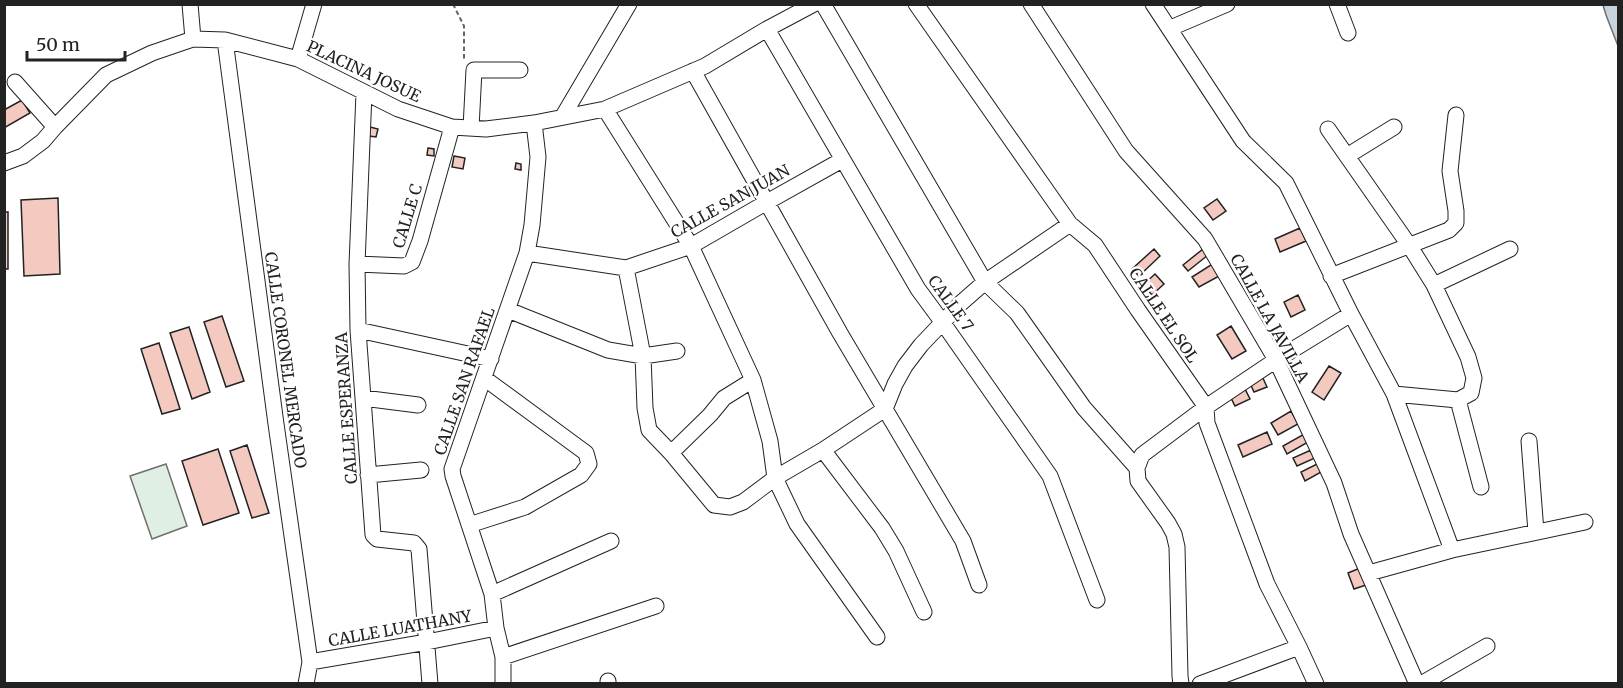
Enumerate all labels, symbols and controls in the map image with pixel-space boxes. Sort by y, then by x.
scale bar [27,24,124,62]
text: 50 m [36,33,80,56]
street label: PLACINA JOSUE [304,36,425,107]
street label: CALLE SAN JUAN [667,160,794,242]
street label: CALLE C [388,182,426,250]
street label: CALLE LA JAVILLA [1226,250,1314,386]
street label: CALLE CORONEL MERCADO [261,251,311,470]
street label: CALLE EL SOL [1125,264,1203,366]
street label: CALLE 7 [924,271,978,335]
street label: CALLE SAN RAFAEL [429,304,499,458]
street label: CALLE ESPERANZA [331,331,361,485]
street label: CALLE LUATHANY [327,605,474,650]

